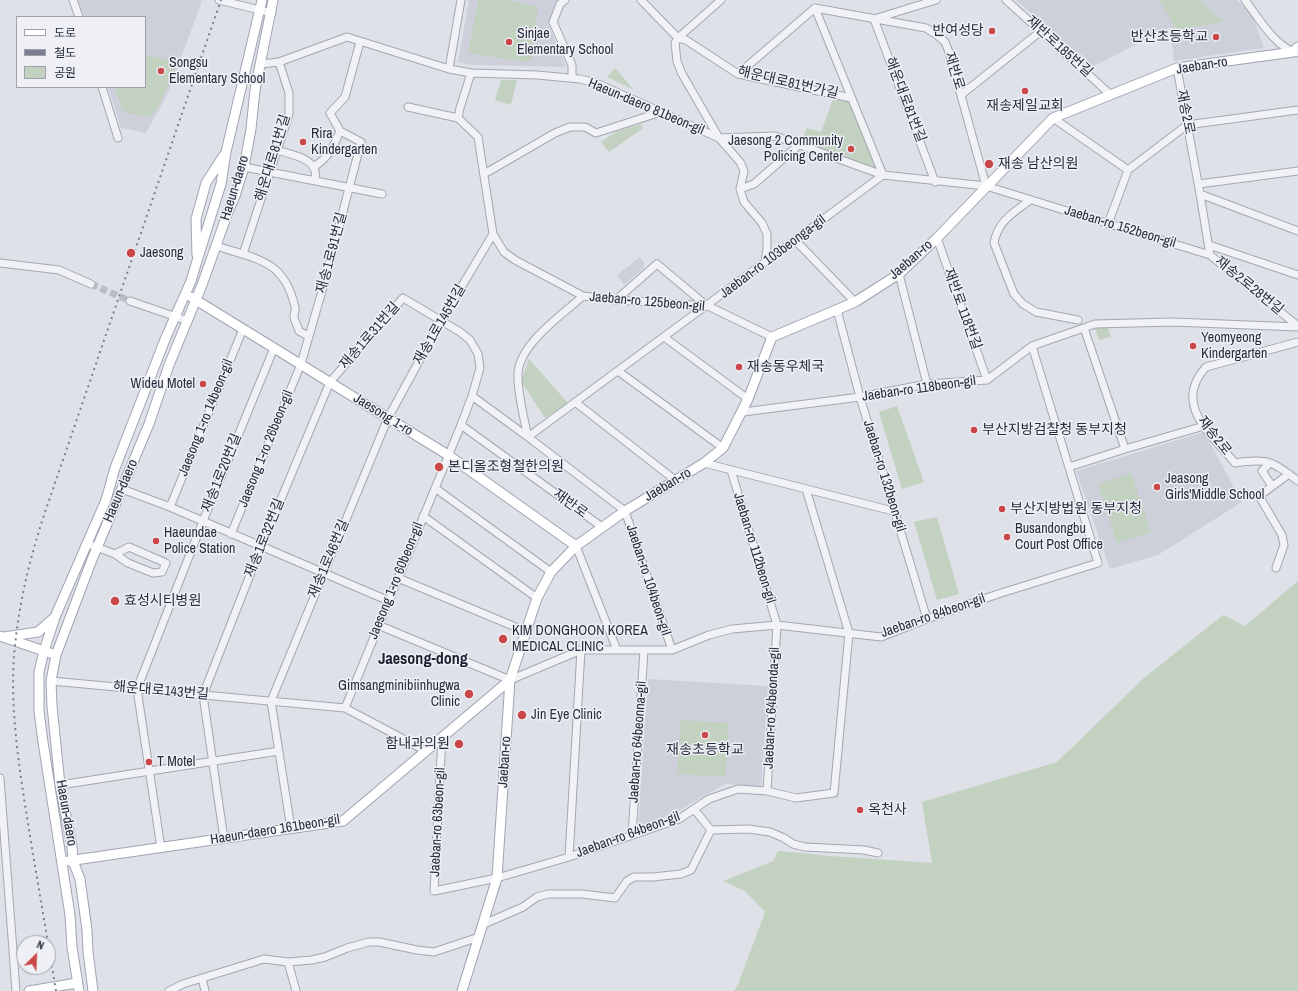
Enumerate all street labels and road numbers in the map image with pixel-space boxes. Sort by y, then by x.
street label: 재반로185번길 [1022,13,1096,81]
street label: 재반로 [940,50,968,92]
street label: Jaeban-ro [1175,54,1229,78]
street label: 해운대로81번길 [881,55,929,145]
street label: 해운대로81번가길 [736,63,840,103]
street label: Haeun-daero 81beon-gil [585,75,707,139]
street label: 재송2로 [1172,88,1198,136]
street label: 해운대로81번길 [252,112,294,204]
street label: Haeun-daero [217,154,253,222]
street label: Jaeban-ro 152beon-gil [1062,202,1178,252]
street label: 재송1로91번길 [313,210,351,296]
street label: Jaeban-ro 103beonga-gil [717,212,829,302]
street label: Jaeban-ro [886,237,936,283]
street label: 재송2로28번길 [1211,253,1287,319]
street label: 재반로 118번길 [939,266,985,352]
street label: 재송1로145번길 [410,282,470,368]
street label: Jaeban-ro 125beon-gil [589,289,705,315]
street label: 재송1로31번길 [336,299,404,373]
street label: Jaesong 1-ro 14beon-gil [175,357,237,479]
street label: Jaeban-ro 118beon-gil [861,373,977,405]
street label: Jaesong 1-ro 26beon-gil [235,388,297,510]
street label: Jaesong 1-ro [350,390,416,440]
street label: 재송2로 [1194,413,1234,459]
street label: Jaeban-ro 132beon-gil [859,418,909,534]
street label: 재송1로20번길 [199,431,245,515]
street label: Haeun-daero [100,457,142,525]
street label: Jaeban-ro [642,464,694,506]
street label: 재반로 [549,486,591,522]
street label: Jaeban-ro 112beon-gil [729,491,779,605]
street label: 재송1로32번길 [242,496,288,580]
street label: 재송1로46번길 [305,517,353,601]
street label: Jaesong 1-ro 60beon-gil [365,520,427,642]
street label: Jaeban-ro 104beon-gil [622,522,674,638]
street label: Jaeban-ro 84beon-gil [879,590,987,642]
street label: Jaeban-ro 64beonda-gil [760,647,784,769]
street label: 해운대로143번길 [112,678,210,704]
street label: Jaeban-ro 64beonna-gil [625,681,651,803]
street label: Jaeban-ro [495,736,515,788]
street label: Jaeban-ro 63beon-gil [427,767,449,877]
street label: Haeun-daero [52,779,80,847]
street label: Jaeban-ro 64beon-gil [574,808,682,862]
street label: Haeun-daero 161beon-gil [209,811,341,849]

